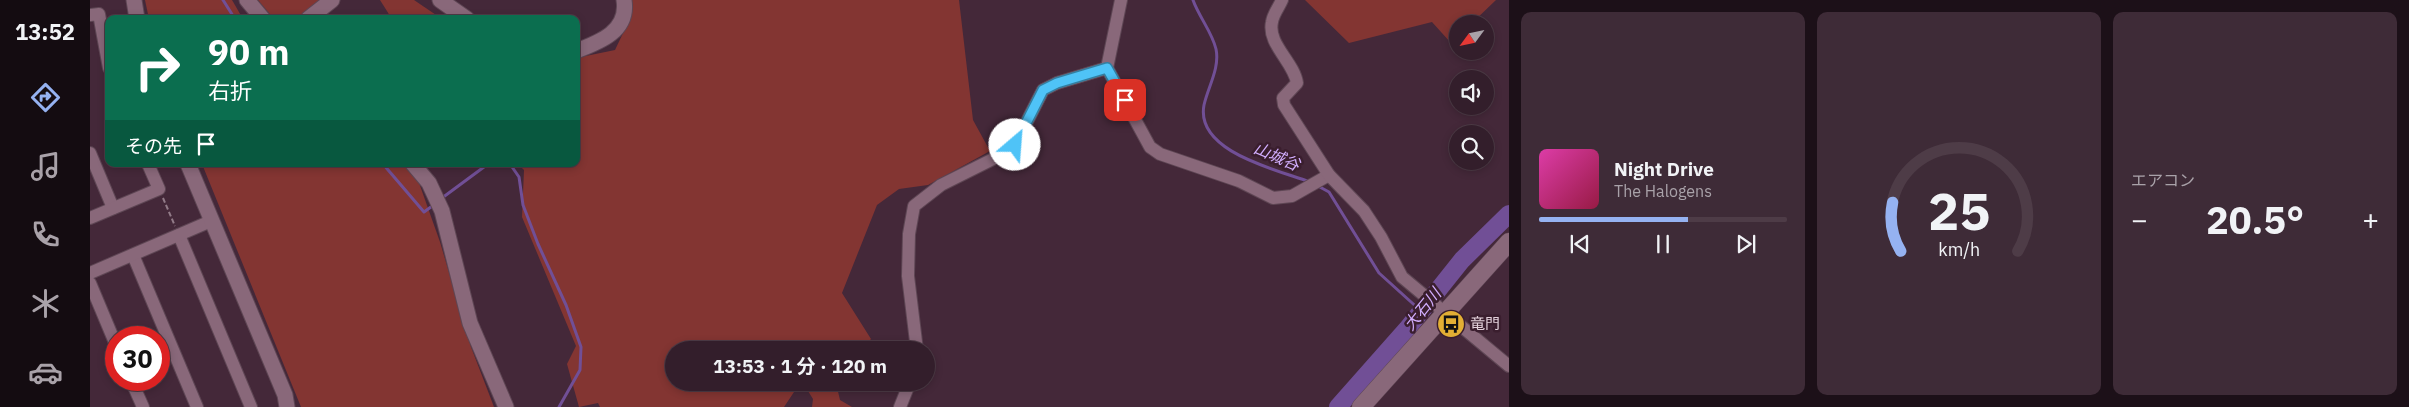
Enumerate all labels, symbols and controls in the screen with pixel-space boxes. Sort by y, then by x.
north arrow [1449,15,1494,60]
map controls [1449,15,1494,170]
text: 13:52 [15,17,75,46]
text: 90 m [208,29,290,75]
icon: right [125,35,190,100]
button: sound [1449,70,1494,115]
text: 右折 [208,76,252,105]
pin [1104,79,1146,121]
icon: directions [28,80,63,115]
icon: arrive [1111,86,1139,114]
position arrow [988,118,1040,170]
button: search [1449,125,1494,170]
icon: arrive [192,130,220,158]
text: その先 [125,134,182,158]
water label: 山城谷 [1251,137,1305,175]
icon: music [28,149,63,184]
text: Night Drive [1614,157,1714,181]
text: エアコン [2131,170,2195,190]
text: 25 [1928,177,1990,244]
text: The Halogens [1614,181,1712,201]
text: 20.5° [2206,195,2304,244]
text: − [2131,201,2148,238]
text: + [2362,201,2379,238]
icon: phone [28,217,63,252]
icon: previous [1566,230,1594,258]
icon: pause [1649,230,1677,258]
icon: next [1732,230,1760,258]
text: km/h [1938,238,1980,261]
water label: 大石川 [1399,283,1446,334]
icon: climate [28,286,63,321]
bus stop icon: 竜門 [1436,309,1466,339]
place label: 竜門 [1470,314,1500,333]
speed limit sign: 30 [105,326,170,391]
text: 13:53 · 1 分 · 120 m [713,354,887,378]
icon: car [28,355,63,390]

